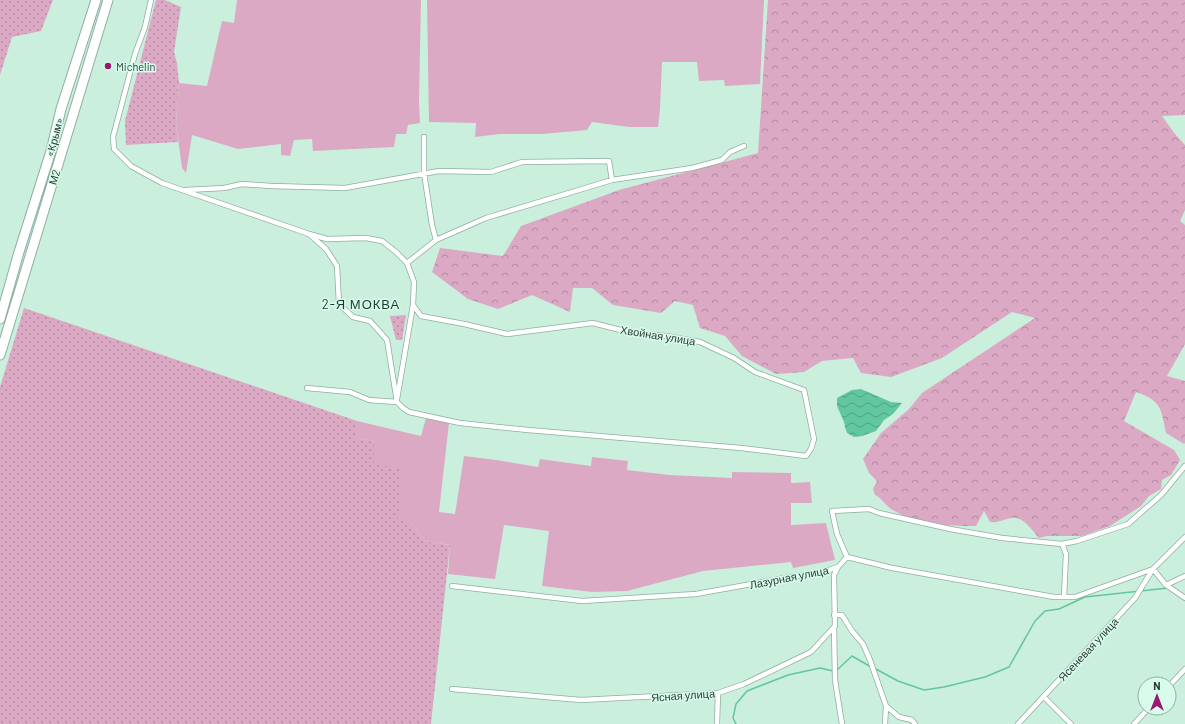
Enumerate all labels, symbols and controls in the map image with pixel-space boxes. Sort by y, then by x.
place label: Michelin [116,60,155,73]
marker: Michelin [103,61,113,71]
street label: «Крым» [43,116,65,158]
street label: М2 [46,168,62,186]
district label: 2-Я МОКВА [322,296,400,312]
street label: Хвойная улица [619,323,697,347]
street label: Лазурная улица [748,563,830,591]
street label: Ясеневая улица [1055,614,1121,683]
north arrow [1137,676,1177,716]
text: N [1153,679,1161,692]
street label: Ясная улица [651,686,716,704]

